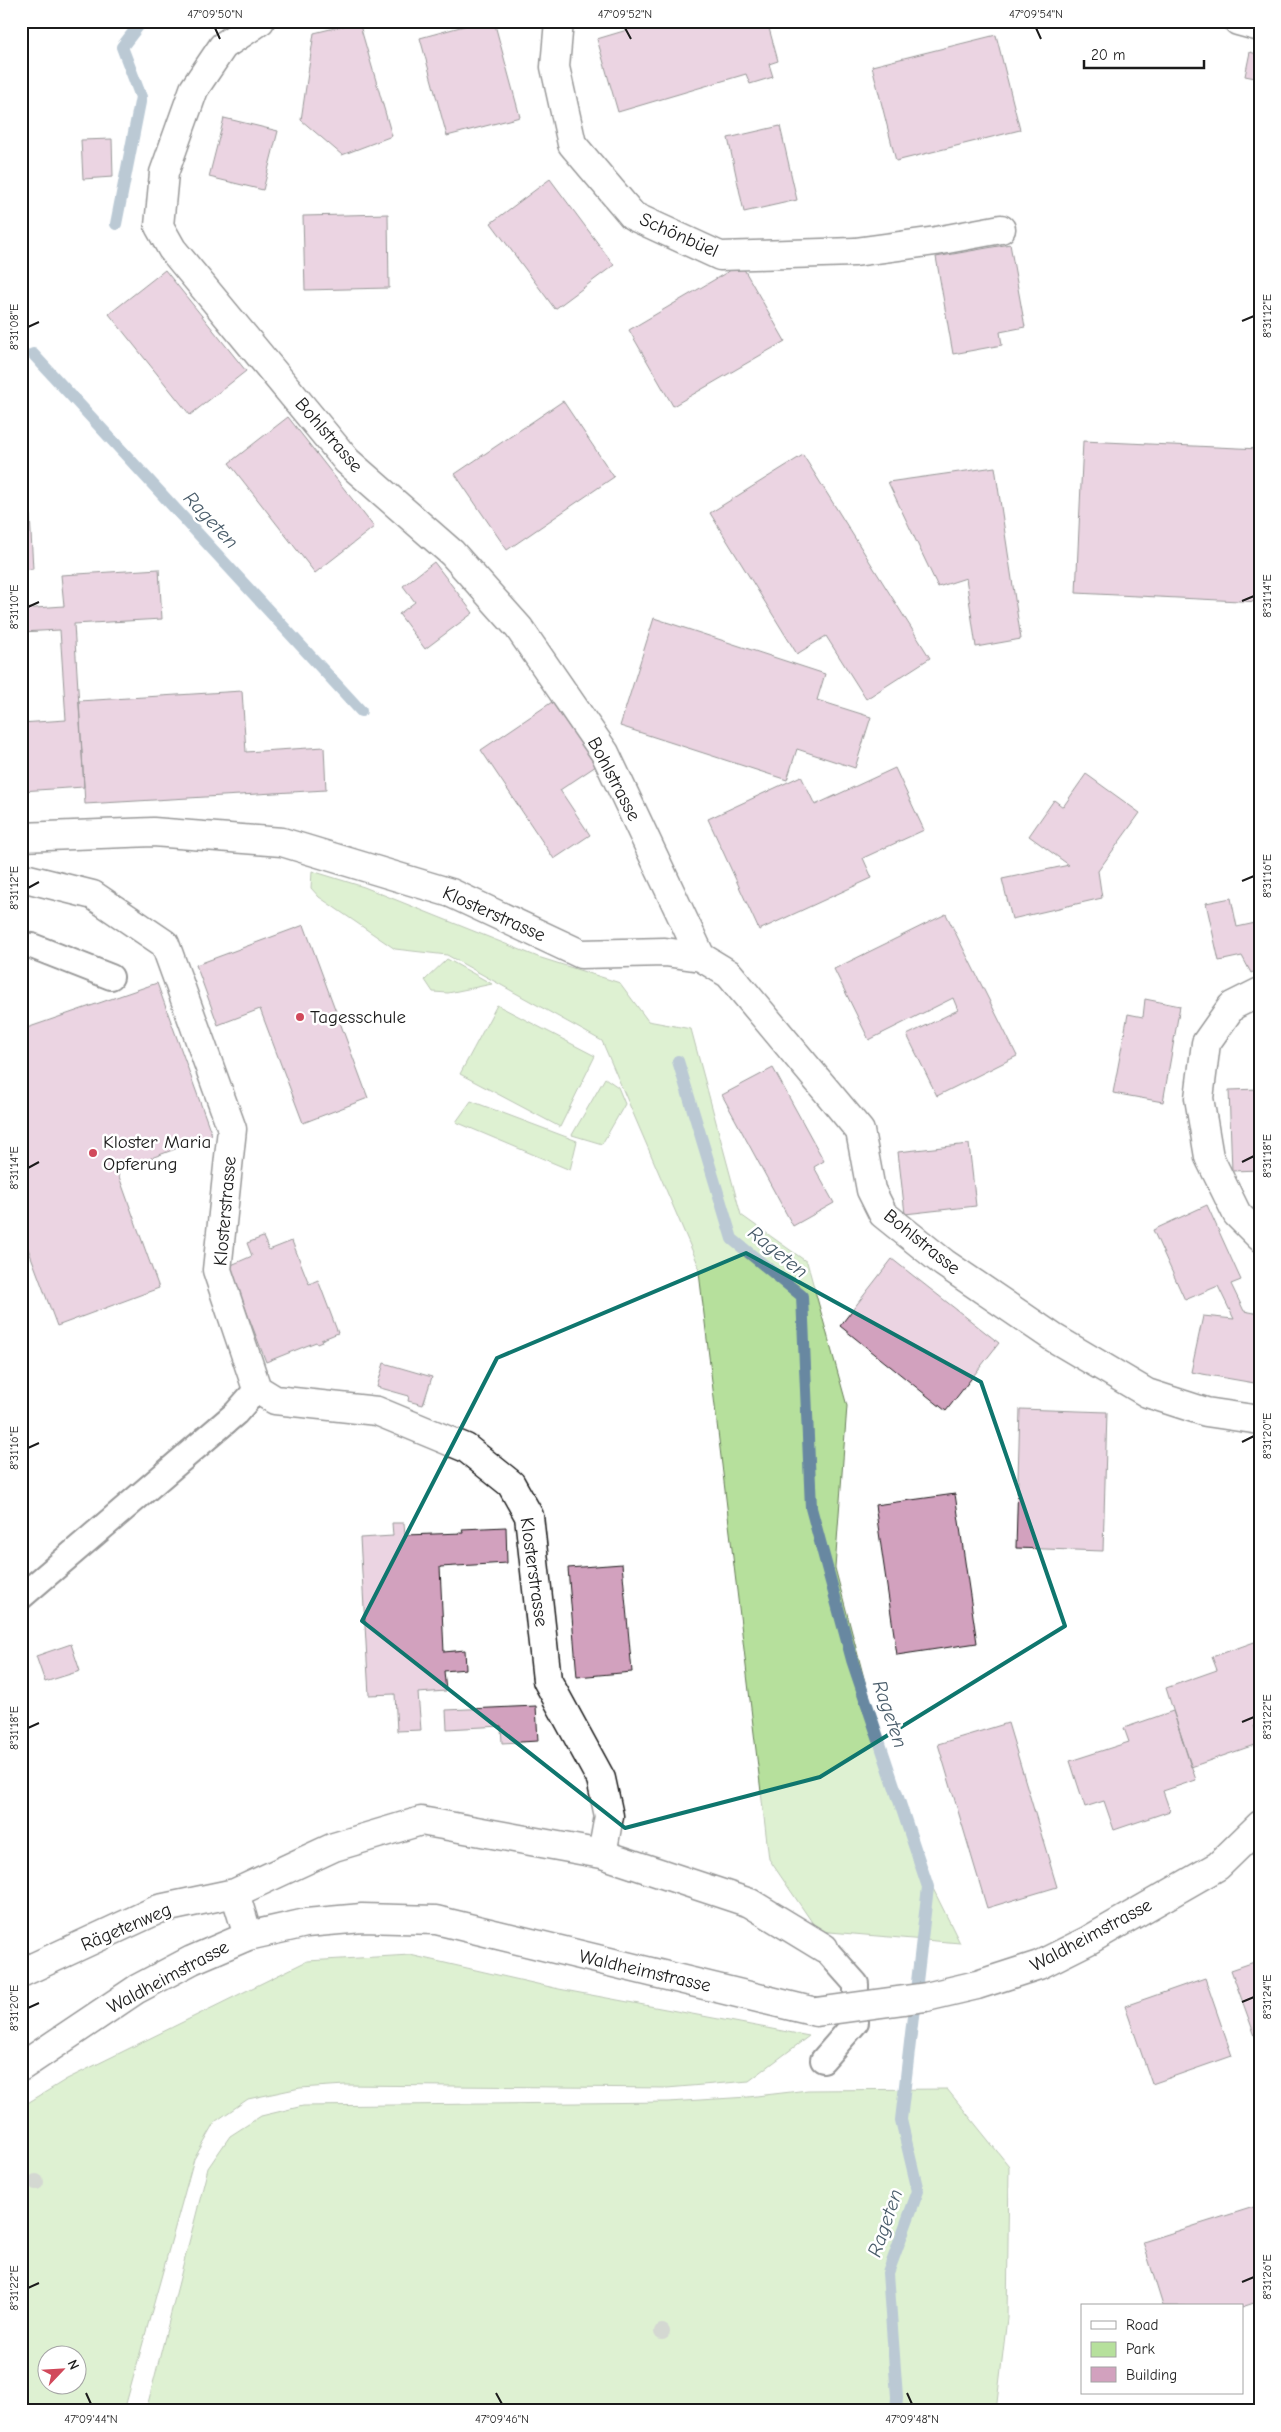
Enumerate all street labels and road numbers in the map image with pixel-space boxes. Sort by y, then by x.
street label: Schönbüel [636,208,722,262]
street label: Bohlstrasse [291,393,367,477]
street label: Bohlstrasse [583,733,645,825]
street label: Klosterstrasse [439,882,549,946]
street label: Klosterstrasse [209,1155,241,1267]
street label: Bohlstrasse [879,1205,965,1279]
street label: Klosterstrasse [515,1516,553,1628]
street label: Waldheimstrasse [1026,1894,1156,1976]
street label: Rägetenweg [78,1898,174,1956]
street label: Waldheimstrasse [103,1936,233,2018]
street label: Waldheimstrasse [577,1945,713,1997]

